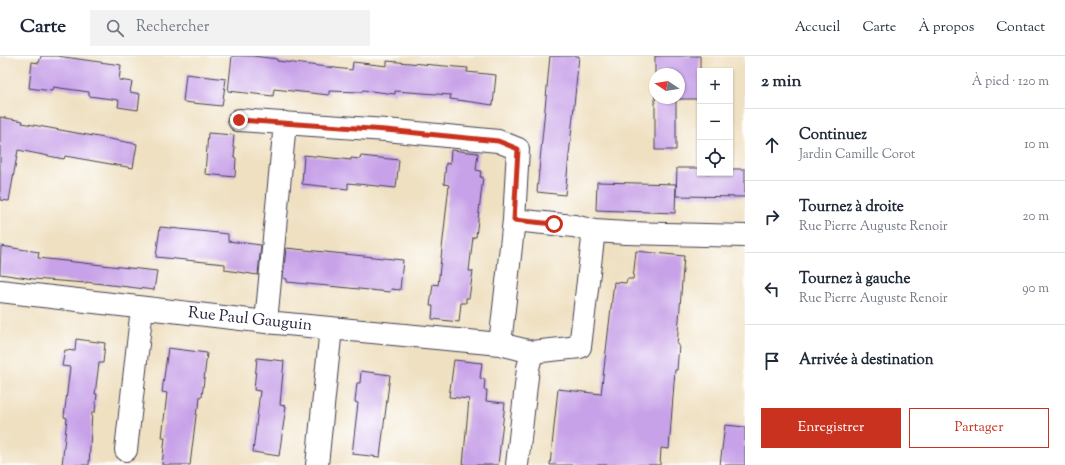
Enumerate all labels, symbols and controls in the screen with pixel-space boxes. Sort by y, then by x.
search box [90,10,370,46]
text: Carte [20,14,66,41]
icon: search [104,17,126,39]
text: Rechercher [136,17,209,38]
text: Accueil [795,18,840,38]
text: Carte [862,18,896,38]
text: À propos [918,18,974,38]
text: Contact [996,18,1045,38]
north arrow [649,68,685,104]
map controls [697,68,733,176]
button: + [697,68,733,104]
text: 2 min [761,70,802,94]
text: À pied · 120 m [972,73,1049,91]
button: − [697,104,733,140]
route end [230,111,248,129]
text: Continuez [799,125,867,146]
icon: ahead [761,134,783,156]
text: 10 m [1024,136,1049,154]
button: locate [697,140,733,176]
text: Jardin Camille Corot [799,146,915,164]
text: Tournez à droite [799,197,904,218]
icon: right [761,206,783,228]
text: 20 m [1023,208,1049,226]
route start [545,215,563,233]
text: Rue Pierre Auguste Renoir [799,218,948,236]
text: Tournez à gauche [799,269,910,290]
icon: left [761,278,783,300]
text: 90 m [1022,280,1049,298]
text: Rue Pierre Auguste Renoir [799,290,948,308]
street label: Rue Paul Gauguin [187,302,314,338]
icon: arrive [761,350,783,372]
text: Arrivée à destination [799,350,934,371]
button: Enregistrer [761,408,901,448]
button: Partager [909,408,1049,448]

